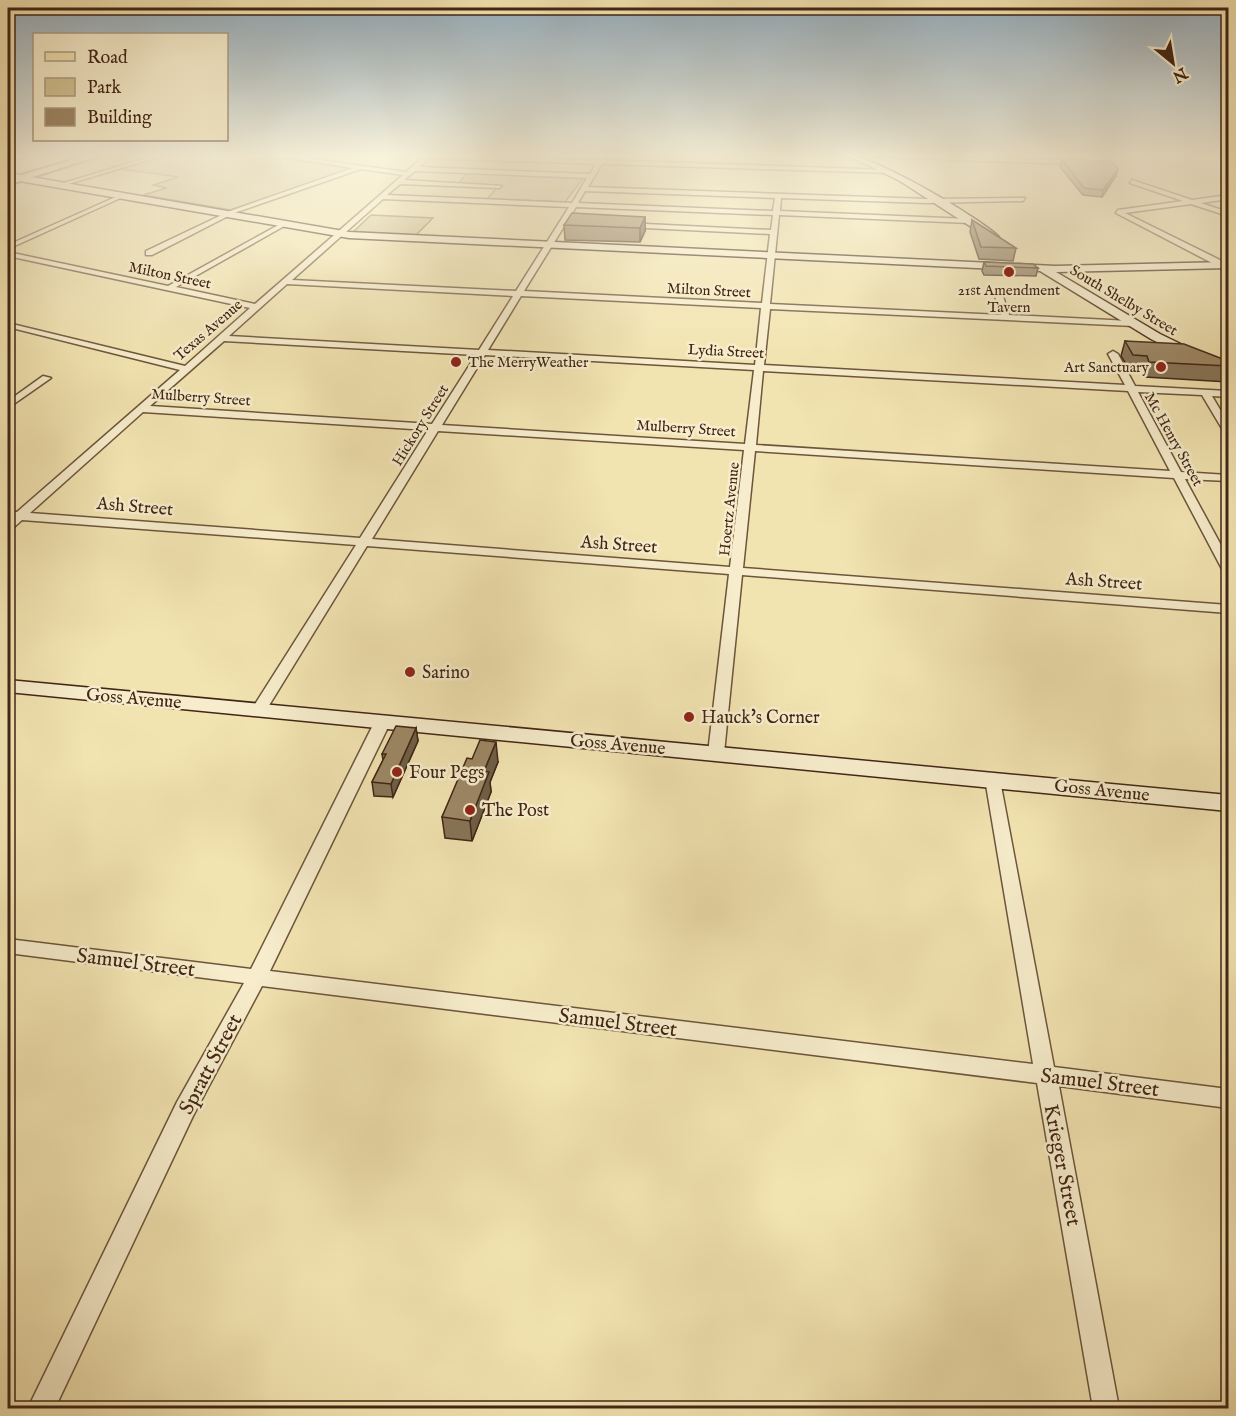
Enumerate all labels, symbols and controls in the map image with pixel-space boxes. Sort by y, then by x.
legend [33,33,228,141]
north arrow [1143,33,1203,93]
text: Road [87,47,128,70]
text: N [1168,62,1191,86]
text: Park [87,77,122,100]
text: Building [87,107,152,130]
street label: Milton Street [127,257,213,294]
street label: South Shelby Street [1066,261,1181,340]
marker: 21st Amendment Tavern [1002,265,1016,279]
street label: Milton Street [667,279,751,302]
place label: 21st Amendment Tavern [958,281,1060,317]
street label: Texas Avenue [170,295,247,365]
street label: Lydia Street [687,340,765,363]
place label: The MerryWeather [468,353,589,372]
marker: The MerryWeather [449,355,463,369]
place label: Art Sanctuary [1063,358,1150,377]
marker: Art Sanctuary [1154,360,1168,374]
street label: Hickory Street [388,381,453,470]
street label: Mulberry Street [151,385,251,410]
street label: Mc Henry Street [1140,389,1207,490]
street label: Mulberry Street [636,416,736,441]
street label: Hoertz Avenue [715,461,744,557]
street label: Ash Street [95,493,174,522]
street label: Ash Street [579,531,658,560]
street label: Ash Street [1064,568,1143,597]
place label: Sarino [422,662,470,685]
marker: Sarino [403,665,417,679]
street label: Goss Avenue [85,684,182,715]
place label: Hauck's Corner [701,707,820,730]
marker: Hauck's Corner [682,710,696,724]
street label: Goss Avenue [569,730,666,761]
place label: Four Pegs [409,762,484,785]
marker: Four Pegs [390,765,404,779]
street label: Goss Avenue [1053,775,1151,808]
place label: The Post [482,800,549,823]
marker: The Post [463,803,477,817]
street label: Samuel Street [75,943,196,984]
street label: Samuel Street [557,1003,678,1044]
street label: Spratt Street [174,1010,249,1120]
street label: Samuel Street [1039,1063,1160,1104]
street label: Krieger Street [1036,1102,1087,1229]

